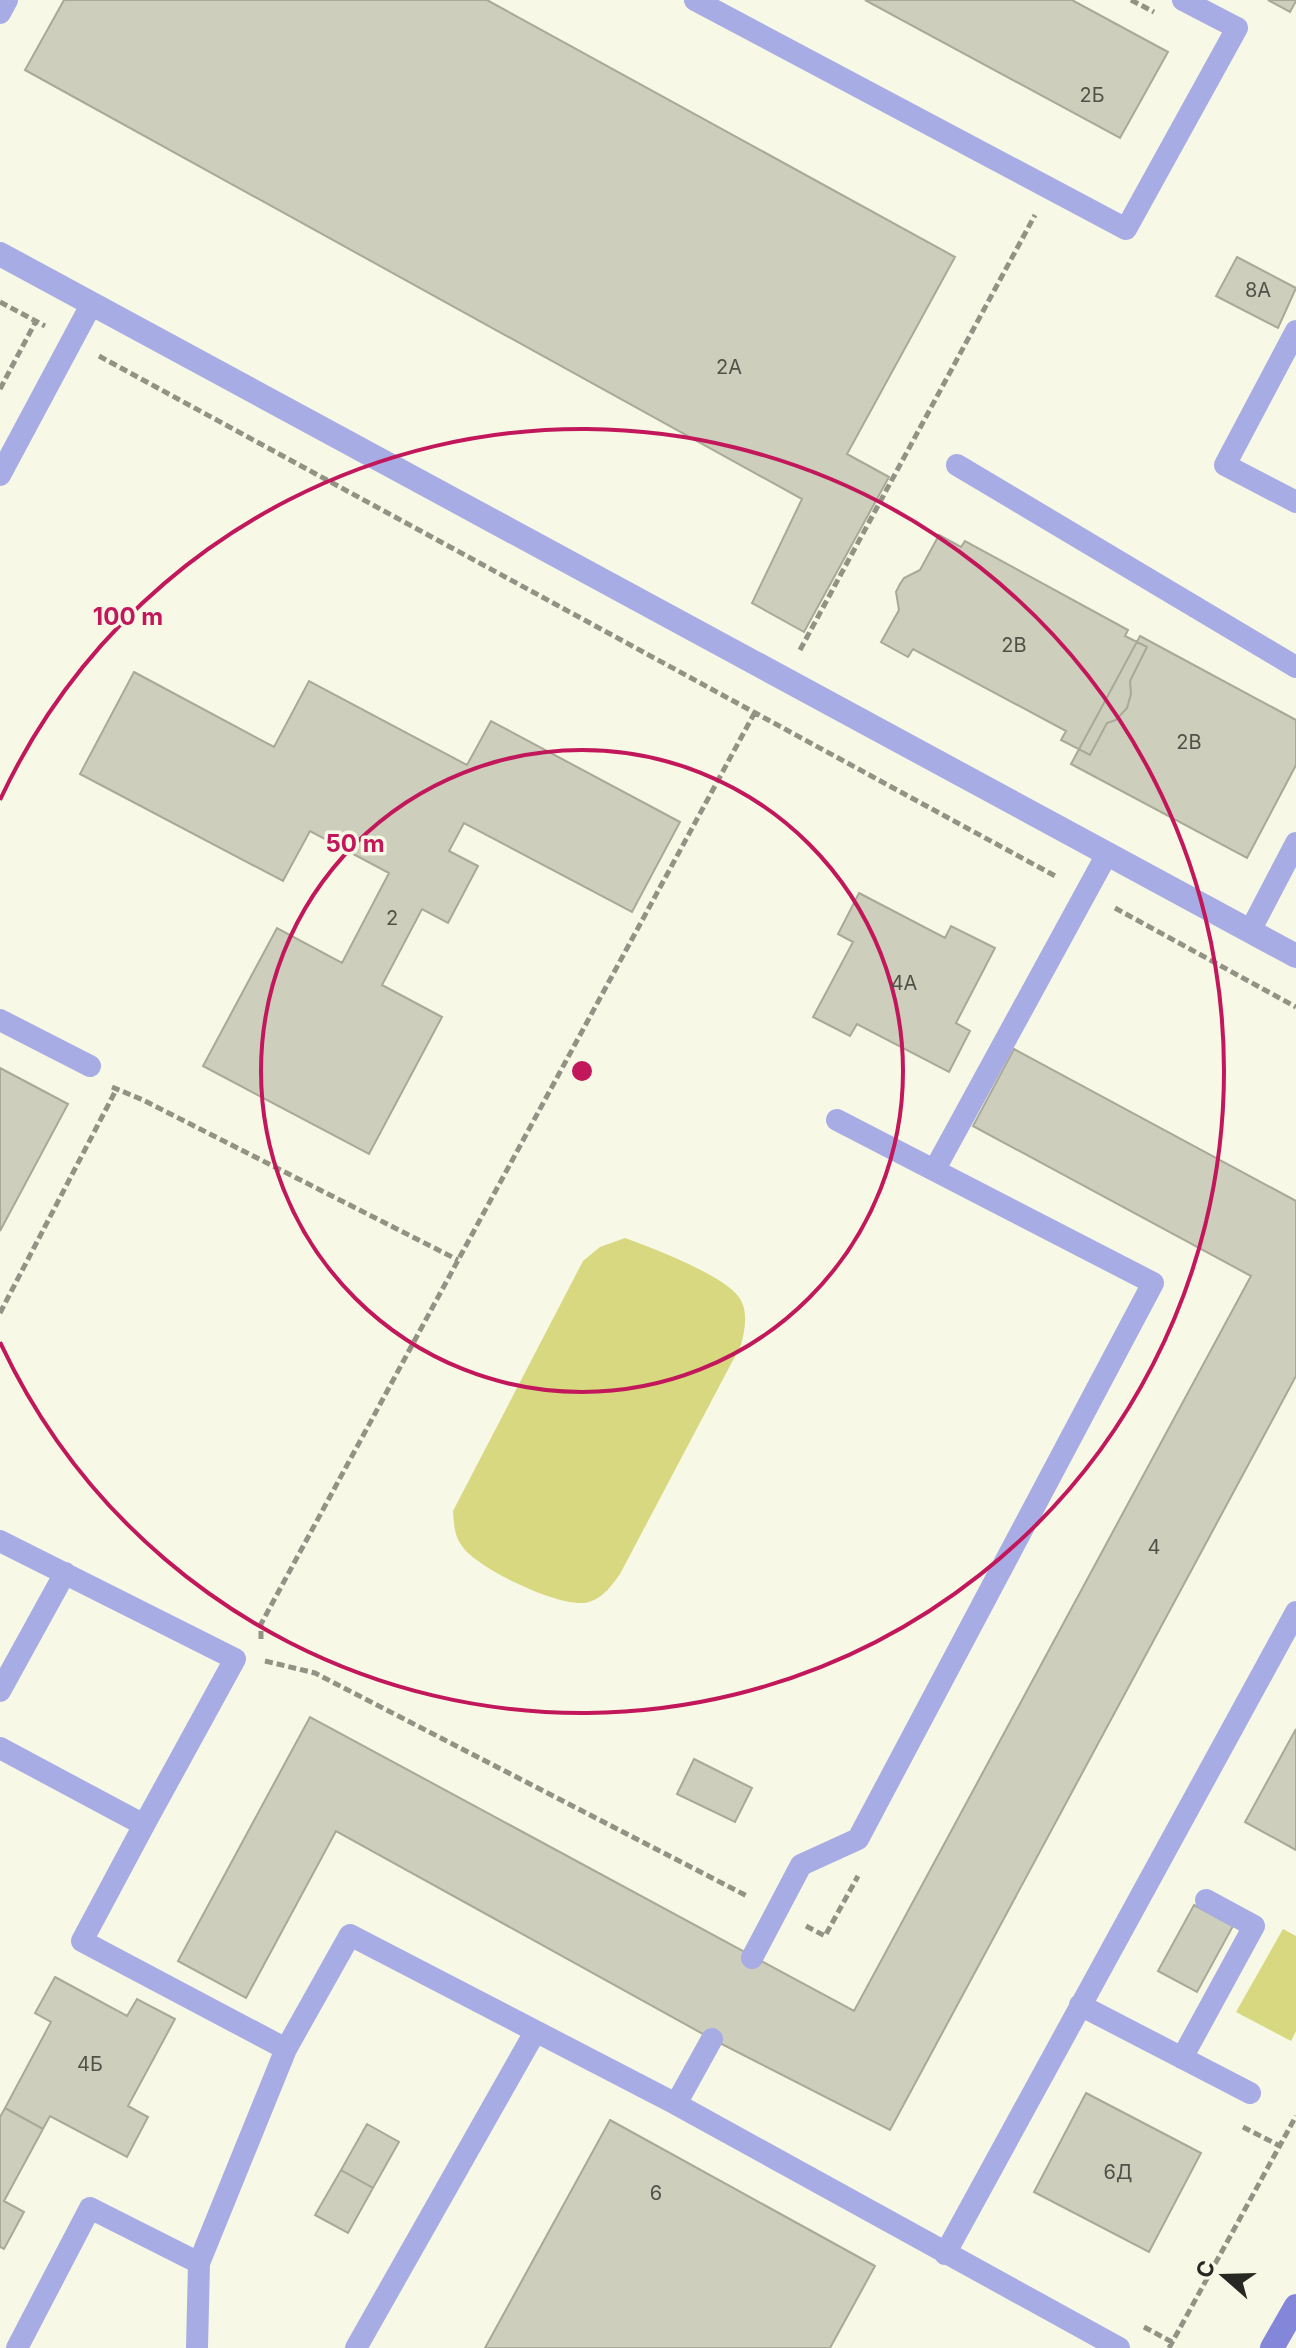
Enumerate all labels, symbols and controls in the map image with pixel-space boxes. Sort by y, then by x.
house number: 2Б [1079,83,1105,107]
house number: 8А [1245,278,1271,302]
house number: 2А [716,355,742,379]
text: 100 m [93,602,163,631]
house number: 2В [1001,633,1027,657]
house number: 2В [1176,730,1202,754]
text: 50 m [325,829,385,858]
house number: 2 [386,906,398,930]
house number: 4А [891,971,918,995]
centre of rings [568,1057,596,1085]
house number: 4 [1148,1535,1160,1559]
house number: 4Б [77,2052,103,2076]
house number: 6Д [1104,2160,1132,2184]
house number: 6 [650,2181,662,2205]
north arrow [1184,2236,1264,2316]
text: С [1190,2257,1220,2281]

